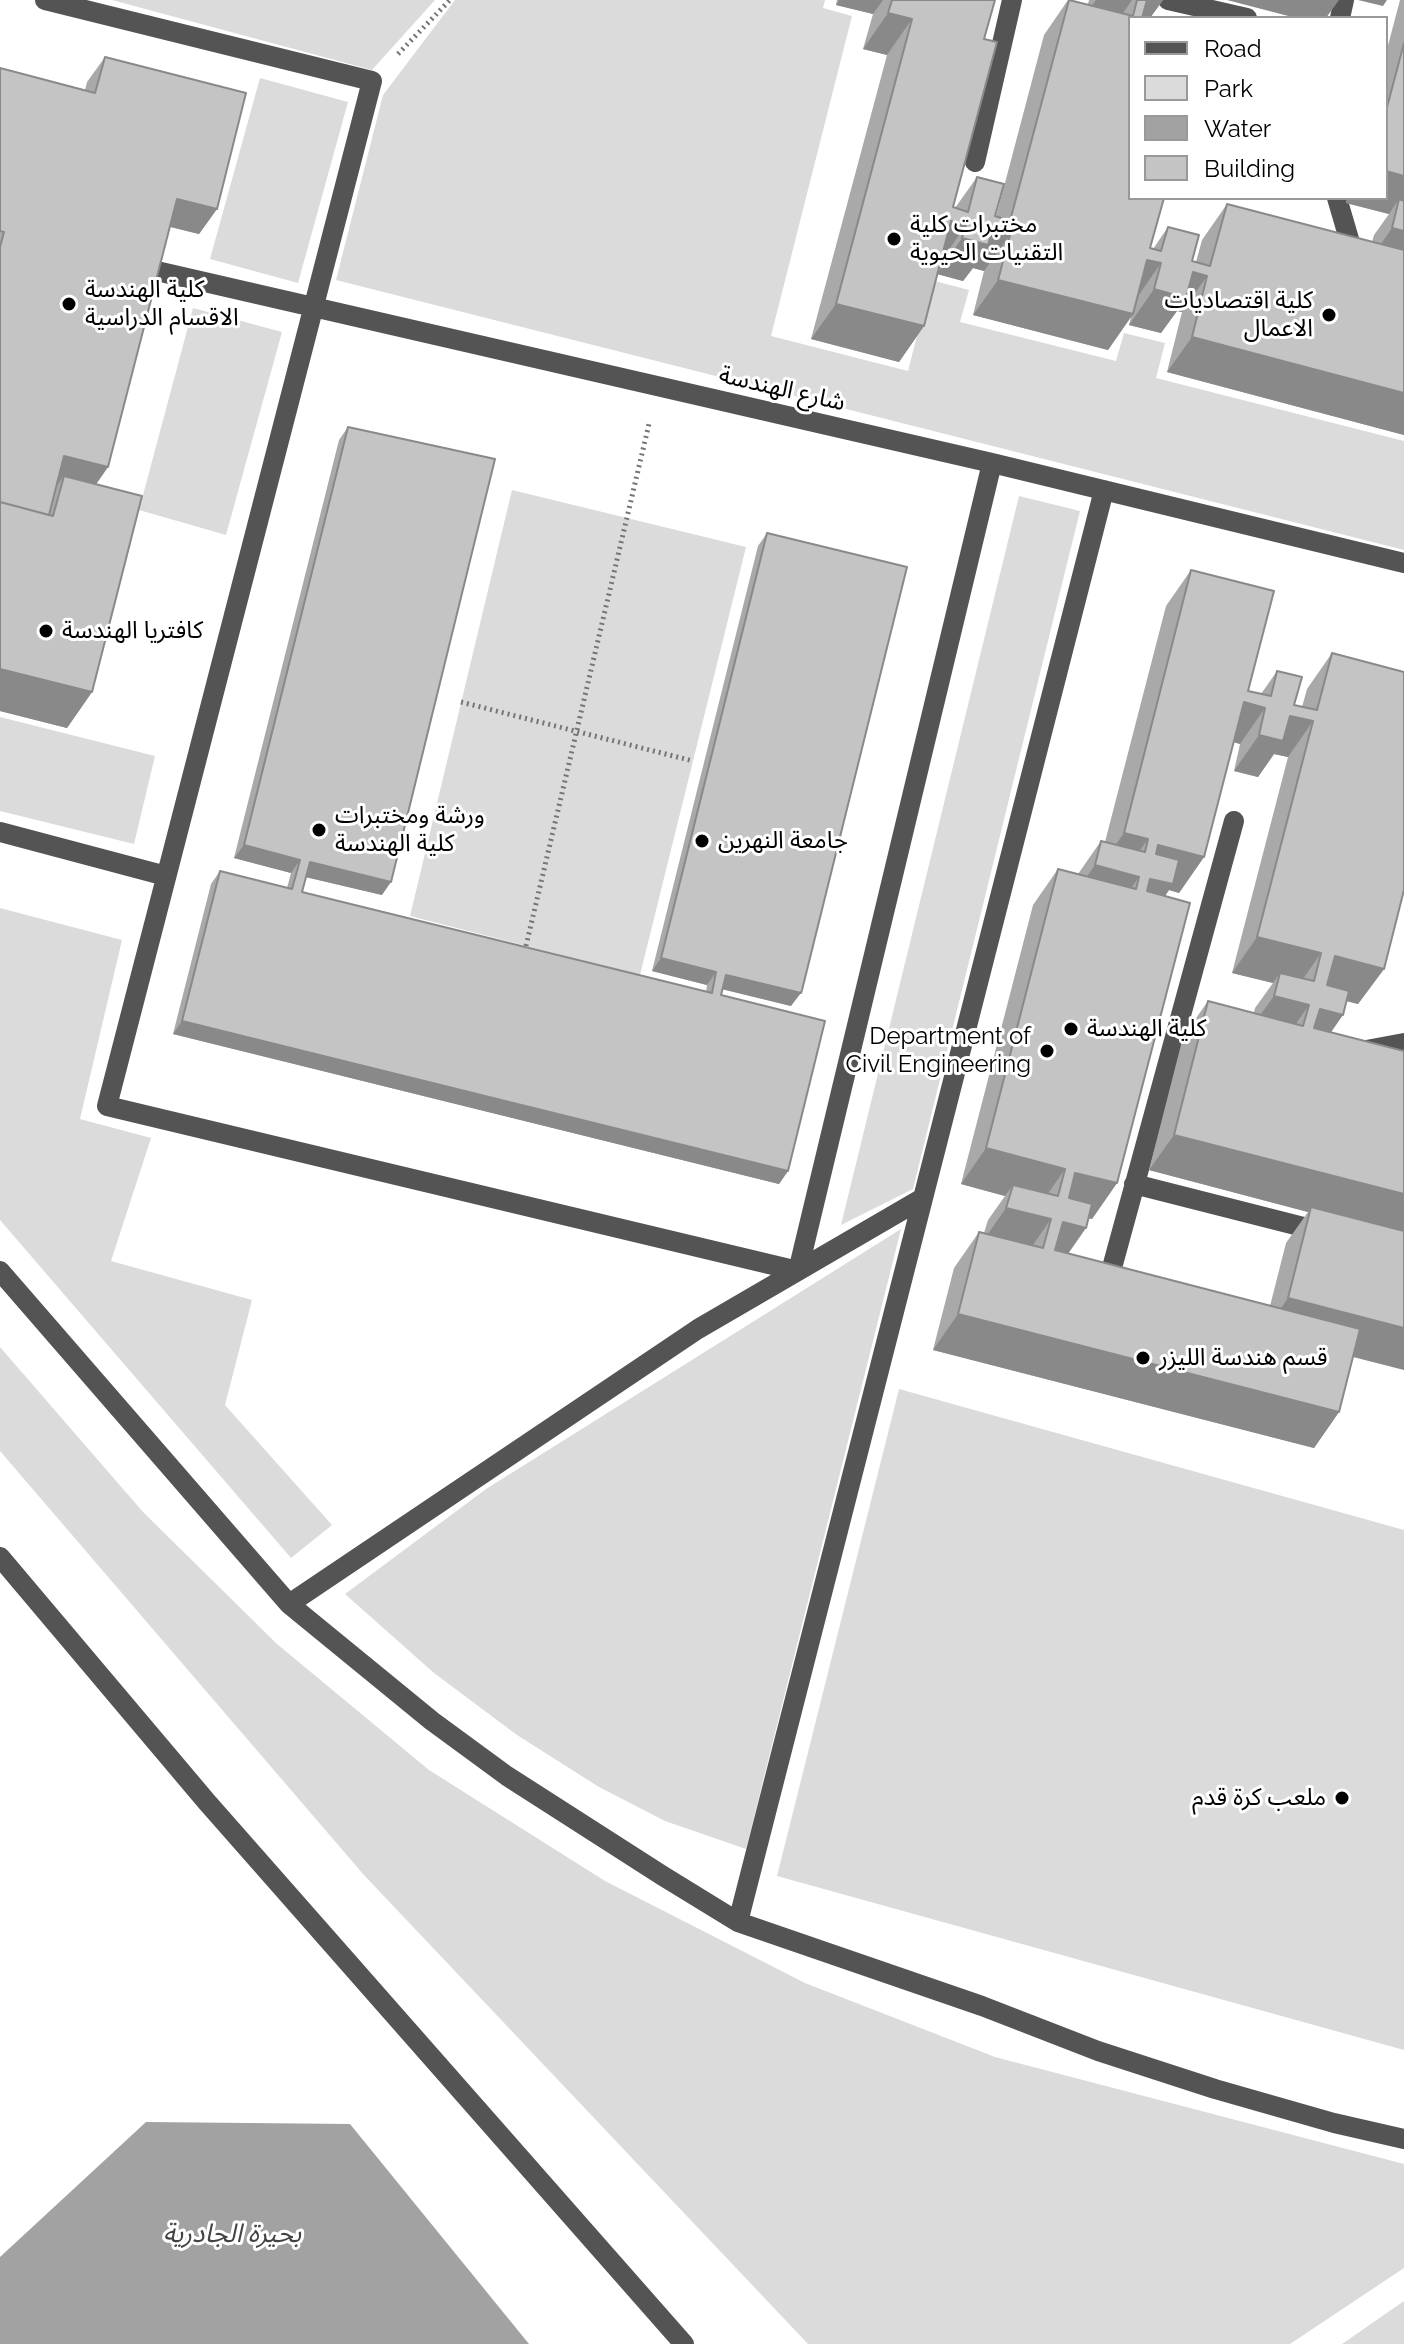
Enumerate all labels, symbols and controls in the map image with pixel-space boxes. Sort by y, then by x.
legend [1128,16,1388,200]
text: Road [1204,34,1262,63]
text: Park [1204,74,1253,103]
text: Water [1204,114,1271,143]
text: Building [1204,154,1295,183]
place label: مختبرات كلية التقنيات الحيوية [910,211,1063,267]
marker: مختبرات كلية التقنيات الحيوية [885,230,903,248]
place label: كلية الهندسة الاقسام الدراسية [85,276,239,332]
place label: كلية اقتصاديات الاعمال [1165,287,1313,343]
marker: كلية الهندسة الاقسام الدراسية [60,295,78,313]
marker: كلية اقتصاديات الاعمال [1320,306,1338,324]
street label: شارع الهندسة [716,361,848,417]
place label: كافتريا الهندسة [62,617,203,645]
marker: كافتريا الهندسة [37,622,55,640]
place label: ورشة ومختبرات كلية الهندسة [335,802,485,858]
marker: ورشة ومختبرات كلية الهندسة [310,821,328,839]
place label: جامعة النهرين [718,827,848,855]
marker: جامعة النهرين [693,832,711,850]
place label: كلية الهندسة [1087,1015,1206,1043]
marker: كلية الهندسة [1062,1020,1080,1038]
place label: Department of Civil Engineering [845,1023,1031,1079]
marker: Department of Civil Engineering [1038,1042,1056,1060]
place label: قسم هندسة الليزر [1159,1344,1328,1372]
marker: قسم هندسة الليزر [1134,1349,1152,1367]
place label: ملعب كرة قدم [1192,1784,1326,1812]
marker: ملعب كرة قدم [1333,1789,1351,1807]
water label: بحيرة الجادرية [163,2218,301,2250]

